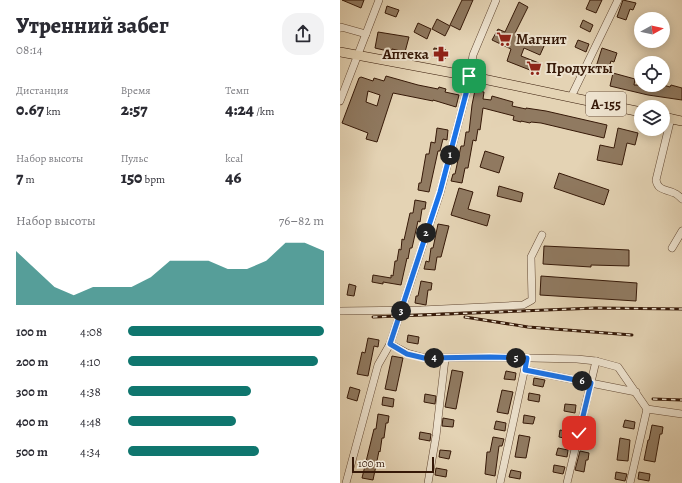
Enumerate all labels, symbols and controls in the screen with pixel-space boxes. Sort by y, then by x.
text: Утренний забег [16,11,169,41]
north arrow [634,12,670,48]
map controls [634,12,670,136]
button: share [282,13,324,55]
place label: Магнит [516,29,567,49]
supermarket icon: Магнит [495,30,513,48]
text: 08:14 [16,41,43,58]
place label: Аптека [381,44,430,64]
pharmacy icon: Аптека [432,45,450,63]
button: locate [634,56,670,92]
place label: Продукты [546,58,613,78]
pin [452,59,486,93]
supermarket icon: Продукты [525,59,543,77]
icon: arrive [458,65,480,87]
text: Дистанция [16,83,68,98]
text: Время [121,83,151,98]
text: Темп [225,83,249,98]
road number: А-155 [586,92,626,116]
text: 0.67 [16,98,44,121]
text: 2:57 [121,98,148,121]
text: 4:24 [225,98,254,121]
button: layers [634,100,670,136]
text: km [44,104,61,119]
text: /km [254,104,274,119]
pin: 1 [440,145,460,165]
text: 1 [448,147,452,162]
text: Набор высоты [16,151,83,166]
text: Пульс [121,151,148,166]
text: kcal [225,151,243,166]
text: 7 [16,166,23,189]
text: 150 [121,166,142,189]
text: 46 [225,166,241,189]
text: m [23,172,35,187]
text: bpm [142,172,165,187]
text: Набор высоты [16,212,96,229]
text: 76–82 m [279,212,324,229]
pin: 2 [416,223,436,243]
text: 2 [423,225,429,240]
pin: 3 [391,301,411,321]
text: 3 [399,303,403,318]
text: 100 m [16,323,47,340]
text: 4:08 [80,323,102,340]
pin: 4 [424,348,444,368]
pin: 5 [506,348,526,368]
text: 4 [431,350,437,365]
text: 5 [514,350,518,365]
text: 200 m [16,353,49,370]
text: 4:10 [80,353,100,370]
pin: 6 [572,371,592,391]
text: 6 [579,373,585,388]
text: 300 m [16,383,48,400]
text: 4:38 [80,383,101,400]
text: 400 m [16,413,48,430]
text: 4:48 [80,413,101,430]
pin [562,416,596,450]
icon: check [568,422,590,444]
text: 500 m [16,443,48,460]
text: 4:34 [80,443,100,460]
scale bar [352,455,434,474]
text: 100 m [358,456,385,471]

